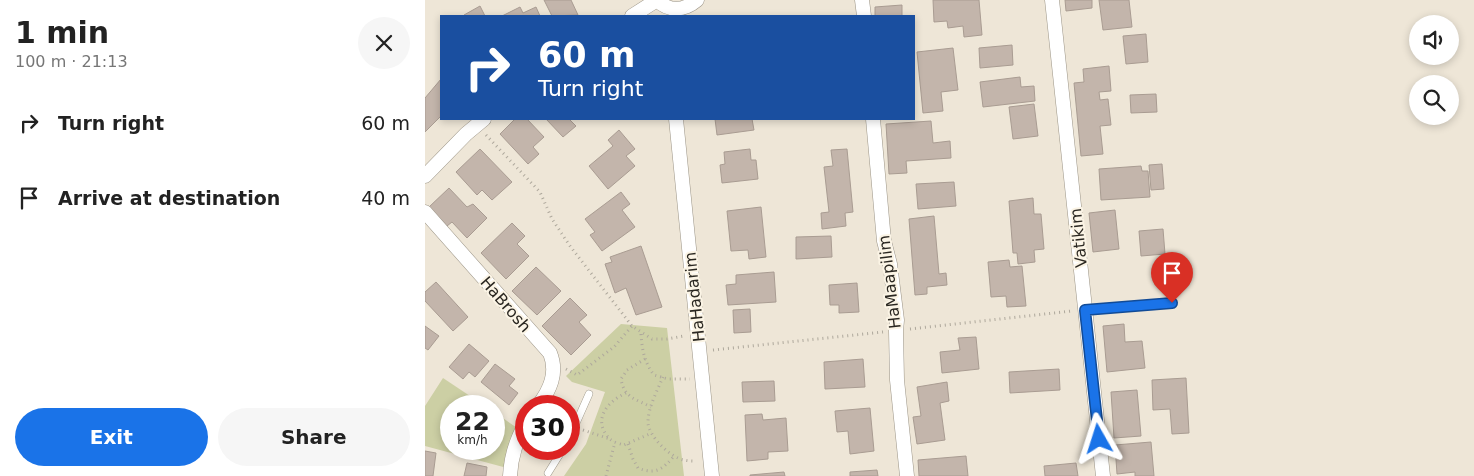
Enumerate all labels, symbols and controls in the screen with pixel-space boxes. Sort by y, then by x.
text: 1 min [15,15,109,50]
map controls [1409,15,1459,125]
button: sound [1409,15,1459,65]
button: close [358,17,410,69]
icon: right [455,35,520,100]
text: 60 m [538,35,635,75]
text: 100 m · 21:13 [15,52,128,71]
button: search [1409,75,1459,125]
text: Turn right [538,76,643,101]
icon: right [15,109,43,137]
text: Turn right [58,112,164,134]
text: 60 m [361,112,410,134]
icon: arrive [15,184,43,212]
text: Arrive at destination [58,187,280,209]
text: 40 m [361,187,410,209]
street label: Vatikim [1066,207,1091,269]
street label: HaMaapilim [874,234,905,330]
street label: HaHadarim [680,251,709,343]
pin [1151,252,1193,303]
icon: arrive [1158,259,1186,287]
street label: HaBrosh [476,273,535,336]
speed limit sign: 30 [515,395,580,460]
text: 22 [455,407,490,436]
button: Exit [15,408,208,466]
button: Share [218,408,410,466]
position arrow [1072,412,1124,464]
text: km/h [457,433,488,447]

